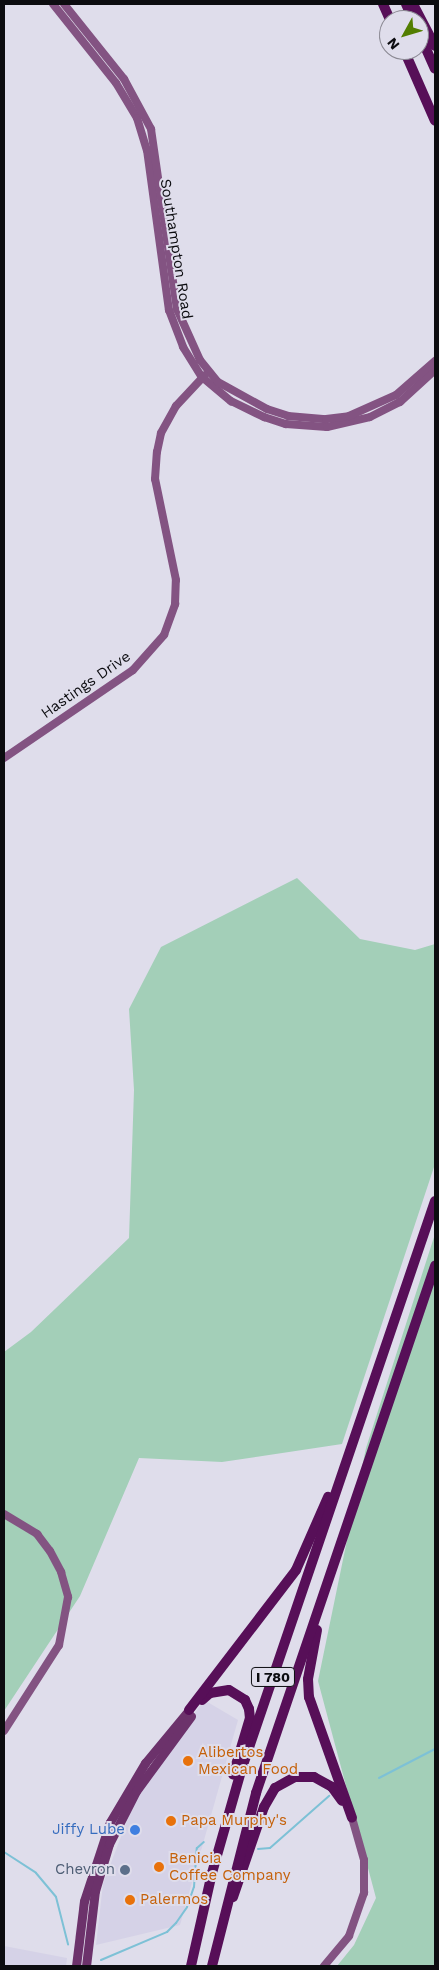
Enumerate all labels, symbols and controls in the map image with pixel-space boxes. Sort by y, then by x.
north arrow [379,10,429,60]
text: N [384,35,403,53]
street label: Southampton Road [156,178,196,320]
street label: Hastings Drive [38,647,134,723]
road number: I 780 [250,1665,296,1688]
place label: Alibertos Mexican Food [198,1743,298,1778]
marker: Alibertos Mexican Food [182,1755,194,1767]
place label: Papa Murphy's [181,1812,287,1830]
marker: Papa Murphy's [165,1815,177,1827]
place label: Jiffy Lube [52,1821,125,1839]
marker: Jiffy Lube [129,1824,141,1836]
place label: Benicia Coffee Company [169,1849,290,1884]
place label: Chevron [55,1861,115,1879]
marker: Benicia Coffee Company [153,1861,165,1873]
marker: Chevron [119,1864,131,1876]
place label: Palermos [140,1891,208,1909]
marker: Palermos [124,1894,136,1906]

